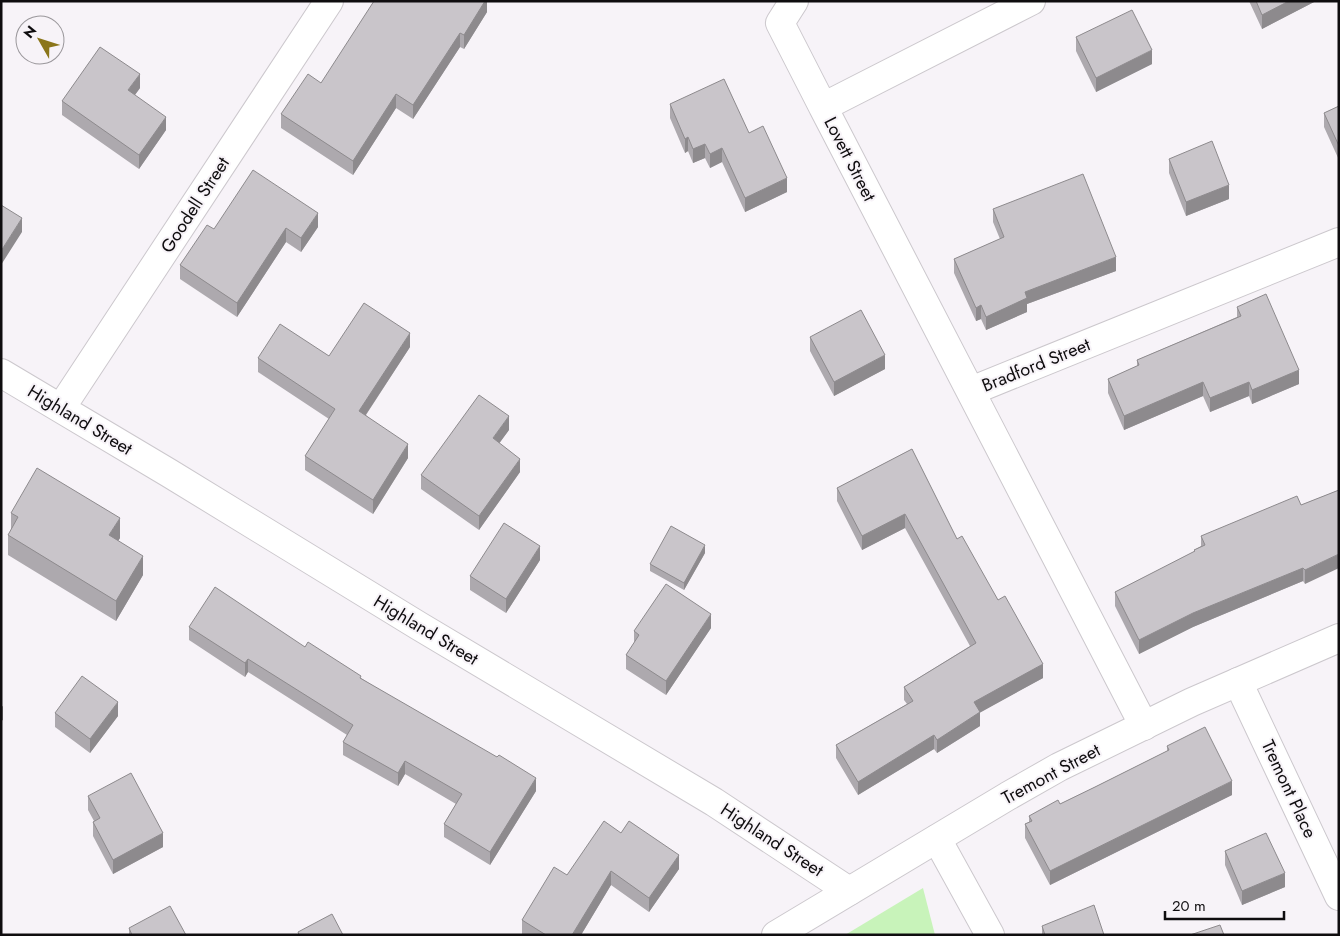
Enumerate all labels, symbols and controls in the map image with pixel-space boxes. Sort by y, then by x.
north arrow [15,15,65,65]
text: N [19,21,41,42]
street label: Lovett Street [818,112,883,206]
street label: Goodell Street [154,151,236,258]
street label: Bradford Street [978,331,1095,399]
street label: Highland Street [23,378,138,462]
street label: Highland Street [369,588,484,672]
street label: Tremont Place [1255,736,1323,842]
street label: Tremont Street [997,737,1105,811]
street label: Highland Street [715,797,829,883]
scale bar [1165,888,1284,920]
text: 20 m [1172,895,1206,917]

